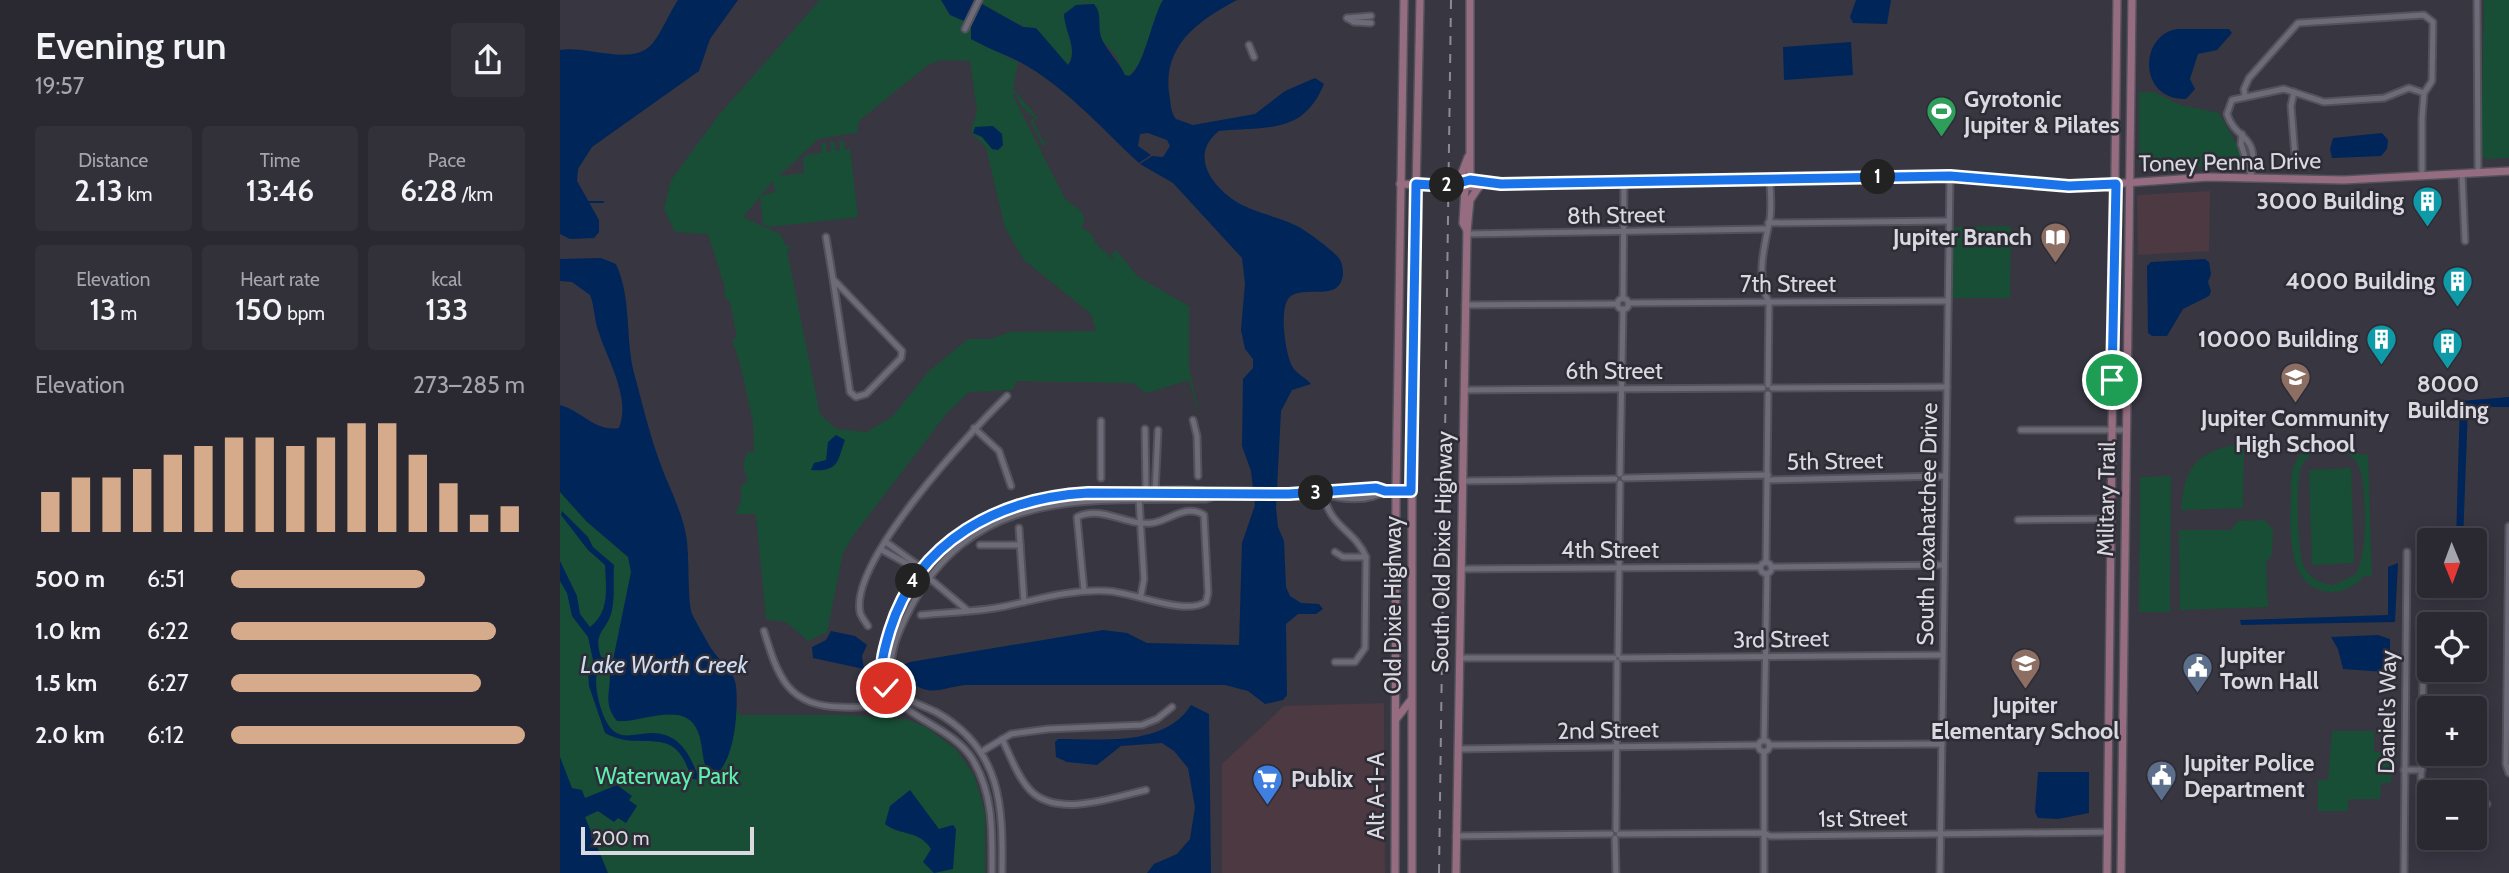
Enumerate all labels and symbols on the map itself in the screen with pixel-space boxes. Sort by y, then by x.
place label: Gyrotonic Jupiter & Pilates [1963,85,2120,139]
sports icon: Gyrotonic Jupiter & Pilates [1924,95,1958,139]
street label: Toney Penna Drive [2138,146,2322,178]
pin: 1 [1860,160,1896,194]
pin: 2 [1430,168,1464,202]
building icon: 3000 Building [2410,184,2444,228]
place label: 3000 Building [2256,187,2404,215]
street label: 8th Street [1567,200,1666,230]
library icon: Jupiter Branch [2038,220,2072,264]
place label: Jupiter Branch [1892,223,2032,251]
building icon: 4000 Building [2441,264,2475,308]
place label: 4000 Building [2286,267,2435,295]
street label: 7th Street [1740,270,1836,298]
building icon: 10000 Building [2364,322,2398,366]
place label: 10000 Building [2198,325,2358,353]
building icon: 8000 Building [2431,326,2465,370]
pin [2082,350,2142,410]
street label: 6th Street [1565,357,1663,385]
school or university icon: Jupiter Community High School [2278,360,2312,404]
place label: 8000 Building [2407,370,2489,424]
street label: South Loxahatchee Drive [1911,402,1943,646]
place label: Jupiter Community High School [2200,404,2390,458]
street label: South Old Dixie Highway [1426,430,1458,673]
street label: Military Trail [2091,441,2121,557]
street label: 5th Street [1786,446,1884,476]
pin: 3 [1298,476,1334,510]
street label: Old Dixie Highway [1379,515,1407,694]
north arrow [2417,528,2487,598]
street label: 4th Street [1561,536,1659,564]
pin: 4 [896,564,930,598]
street label: 3rd Street [1733,624,1830,654]
place label: Jupiter Town Hall [2219,641,2319,695]
school or university icon: Jupiter Elementary School [2008,647,2042,691]
water label: Lake Worth Creek [580,650,748,679]
street label: Daniel's Way [2372,650,2402,774]
public building icon: Jupiter Town Hall [2180,651,2214,695]
pin [856,658,916,718]
place label: Jupiter Elementary School [1931,691,2119,745]
street label: 2nd Street [1557,715,1659,745]
place label: Jupiter Police Department [2183,749,2315,803]
street label: Alt A-1-A [1362,752,1390,840]
public building icon: Jupiter Police Department [2144,759,2178,803]
park label: Waterway Park [595,762,740,790]
supermarket icon: Publix [1251,762,1285,806]
place label: Publix [1291,765,1354,793]
street label: 1st Street [1818,803,1908,833]
scale bar [581,824,754,856]

